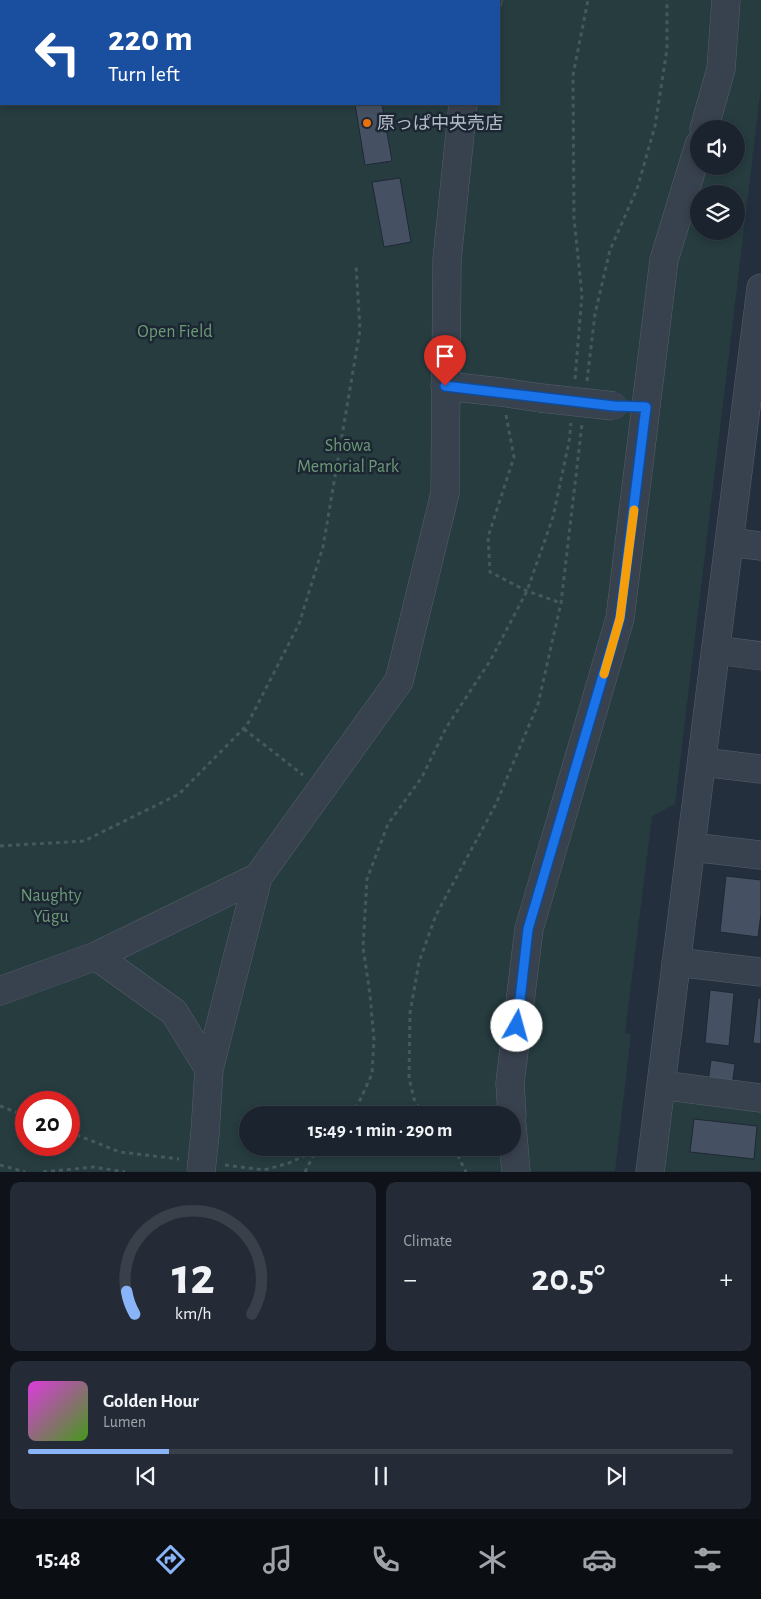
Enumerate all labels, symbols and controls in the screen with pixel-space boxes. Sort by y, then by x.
icon: left [25,20,90,85]
text: 220 m [108,22,193,57]
text: Turn left [108,63,180,85]
place label: 原っぱ中央売店 [377,114,503,133]
marker: 原っぱ中央売店 [361,117,373,129]
map controls [690,120,745,240]
button: sound [690,120,745,175]
button: layers [690,185,745,240]
park label: Open Field [137,323,213,341]
pin [424,335,466,386]
icon: arrive [431,342,459,370]
park label: Shōwa Memorial Park [297,437,400,476]
park label: Naughty Yūgu [21,887,82,926]
position arrow [490,999,542,1051]
speed limit sign: 20 [15,1091,80,1156]
text: 15:49 · 1 min · 290 m [308,1121,452,1140]
text: Climate [404,1233,452,1249]
text: 12 [171,1251,214,1303]
text: 20.5° [531,1260,605,1298]
text: − [404,1266,417,1294]
text: + [720,1266,733,1294]
text: km/h [174,1305,211,1323]
text: Golden Hour [103,1392,199,1411]
text: Lumen [103,1414,146,1430]
icon: previous [132,1462,160,1490]
icon: pause [367,1462,395,1490]
icon: next [602,1462,630,1490]
icon: directions [153,1542,188,1577]
icon: music [260,1542,295,1577]
icon: phone [368,1542,403,1577]
icon: climate [475,1542,510,1577]
icon: car [582,1542,617,1577]
icon: filters [690,1542,725,1577]
text: 15:48 [36,1548,81,1570]

